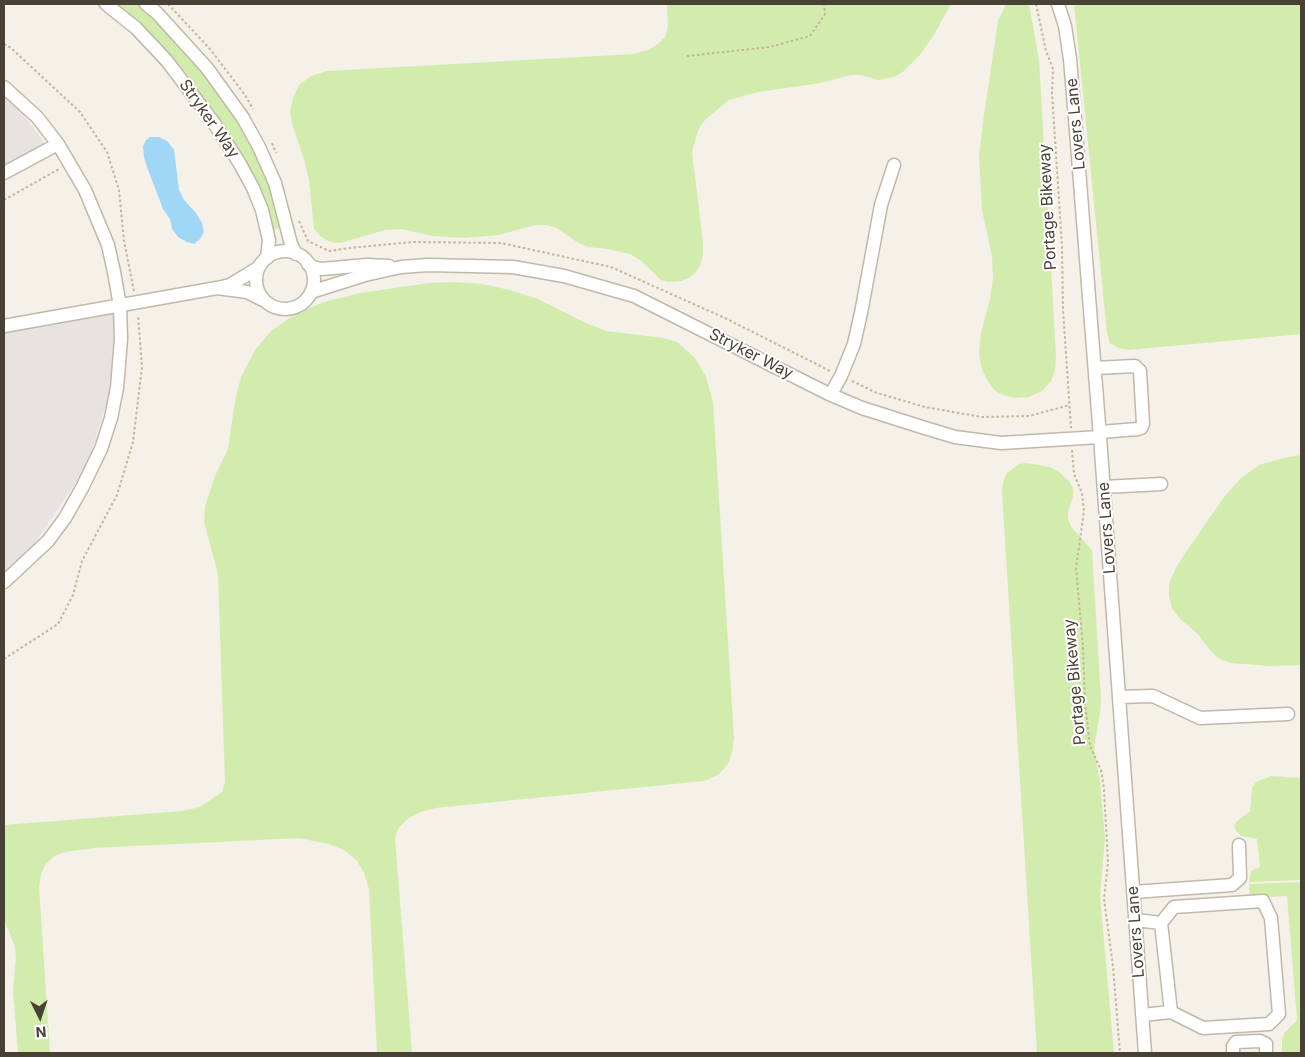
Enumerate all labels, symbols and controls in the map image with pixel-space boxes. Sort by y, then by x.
street label: Stryker Way [175,76,243,162]
street label: Lovers Lane [1062,77,1090,171]
street label: Portage Bikeway [1035,143,1061,271]
street label: Stryker Way [706,325,796,383]
street label: Lovers Lane [1094,481,1120,575]
street label: Portage Bikeway [1060,618,1090,746]
street label: Lovers Lane [1123,885,1149,979]
north arrow [15,992,65,1042]
text: N [35,1024,47,1041]

